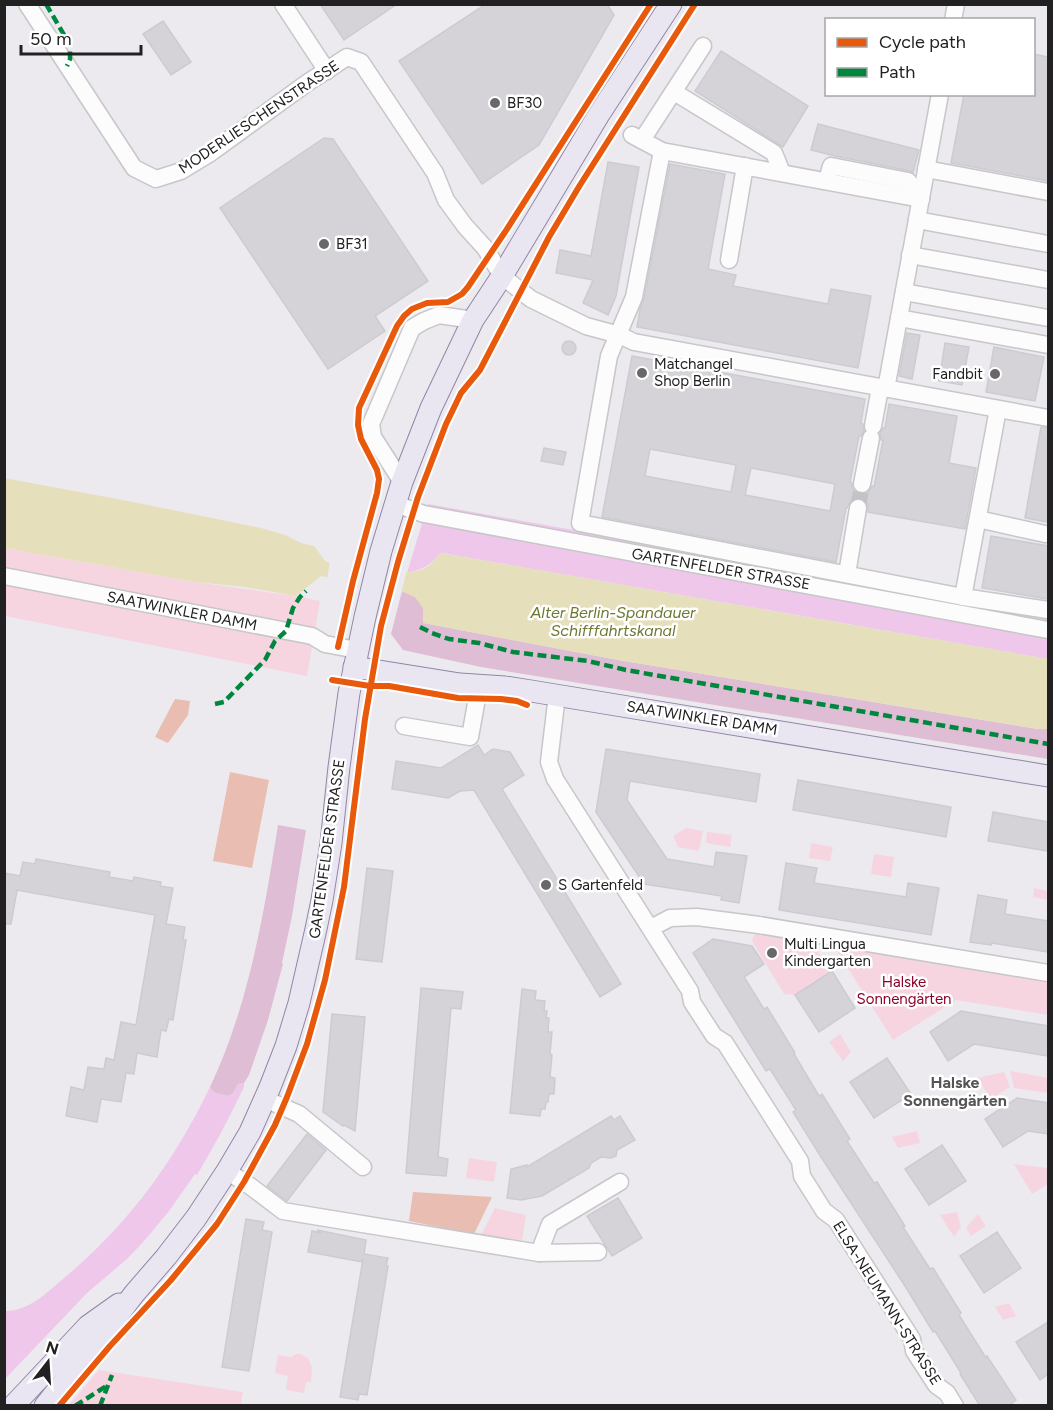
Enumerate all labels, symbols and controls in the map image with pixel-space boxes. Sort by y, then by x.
scale bar [21,18,141,56]
legend [825,18,1035,96]
text: 50 m [30,28,72,50]
text: Cycle path [879,31,966,53]
street label: MODERLIESCHENSTRASSE [175,56,343,178]
text: Path [879,61,915,83]
place label: BF30 [507,94,542,112]
marker: BF30 [488,96,502,110]
place label: BF31 [336,235,368,253]
marker: BF31 [317,237,331,251]
place label: Matchangel Shop Berlin [654,355,733,390]
place label: Fandbit [932,365,983,383]
marker: Matchangel Shop Berlin [635,366,649,380]
marker: Fandbit [988,367,1002,381]
street label: GARTENFELDER STRASSE [630,544,812,594]
street label: SAATWINKLER DAMM [105,588,259,634]
water label: Alter Berlin-Spandauer Schifffahrtskanal [529,603,696,640]
street label: SAATWINKLER DAMM [625,697,779,739]
street label: GARTENFELDER STRASSE [305,758,349,940]
place label: S Gartenfeld [558,876,643,894]
marker: S Gartenfeld [539,878,553,892]
place label: Multi Lingua Kindergarten [784,935,871,970]
marker: Multi Lingua Kindergarten [765,946,779,960]
park label: Halske Sonnengärten [857,973,951,1008]
district label: Halske Sonnengärten [903,1073,1007,1110]
street label: ELSA-NEUMANN-STRASSE [829,1218,945,1388]
north arrow [18,1332,78,1392]
text: N [44,1337,61,1359]

